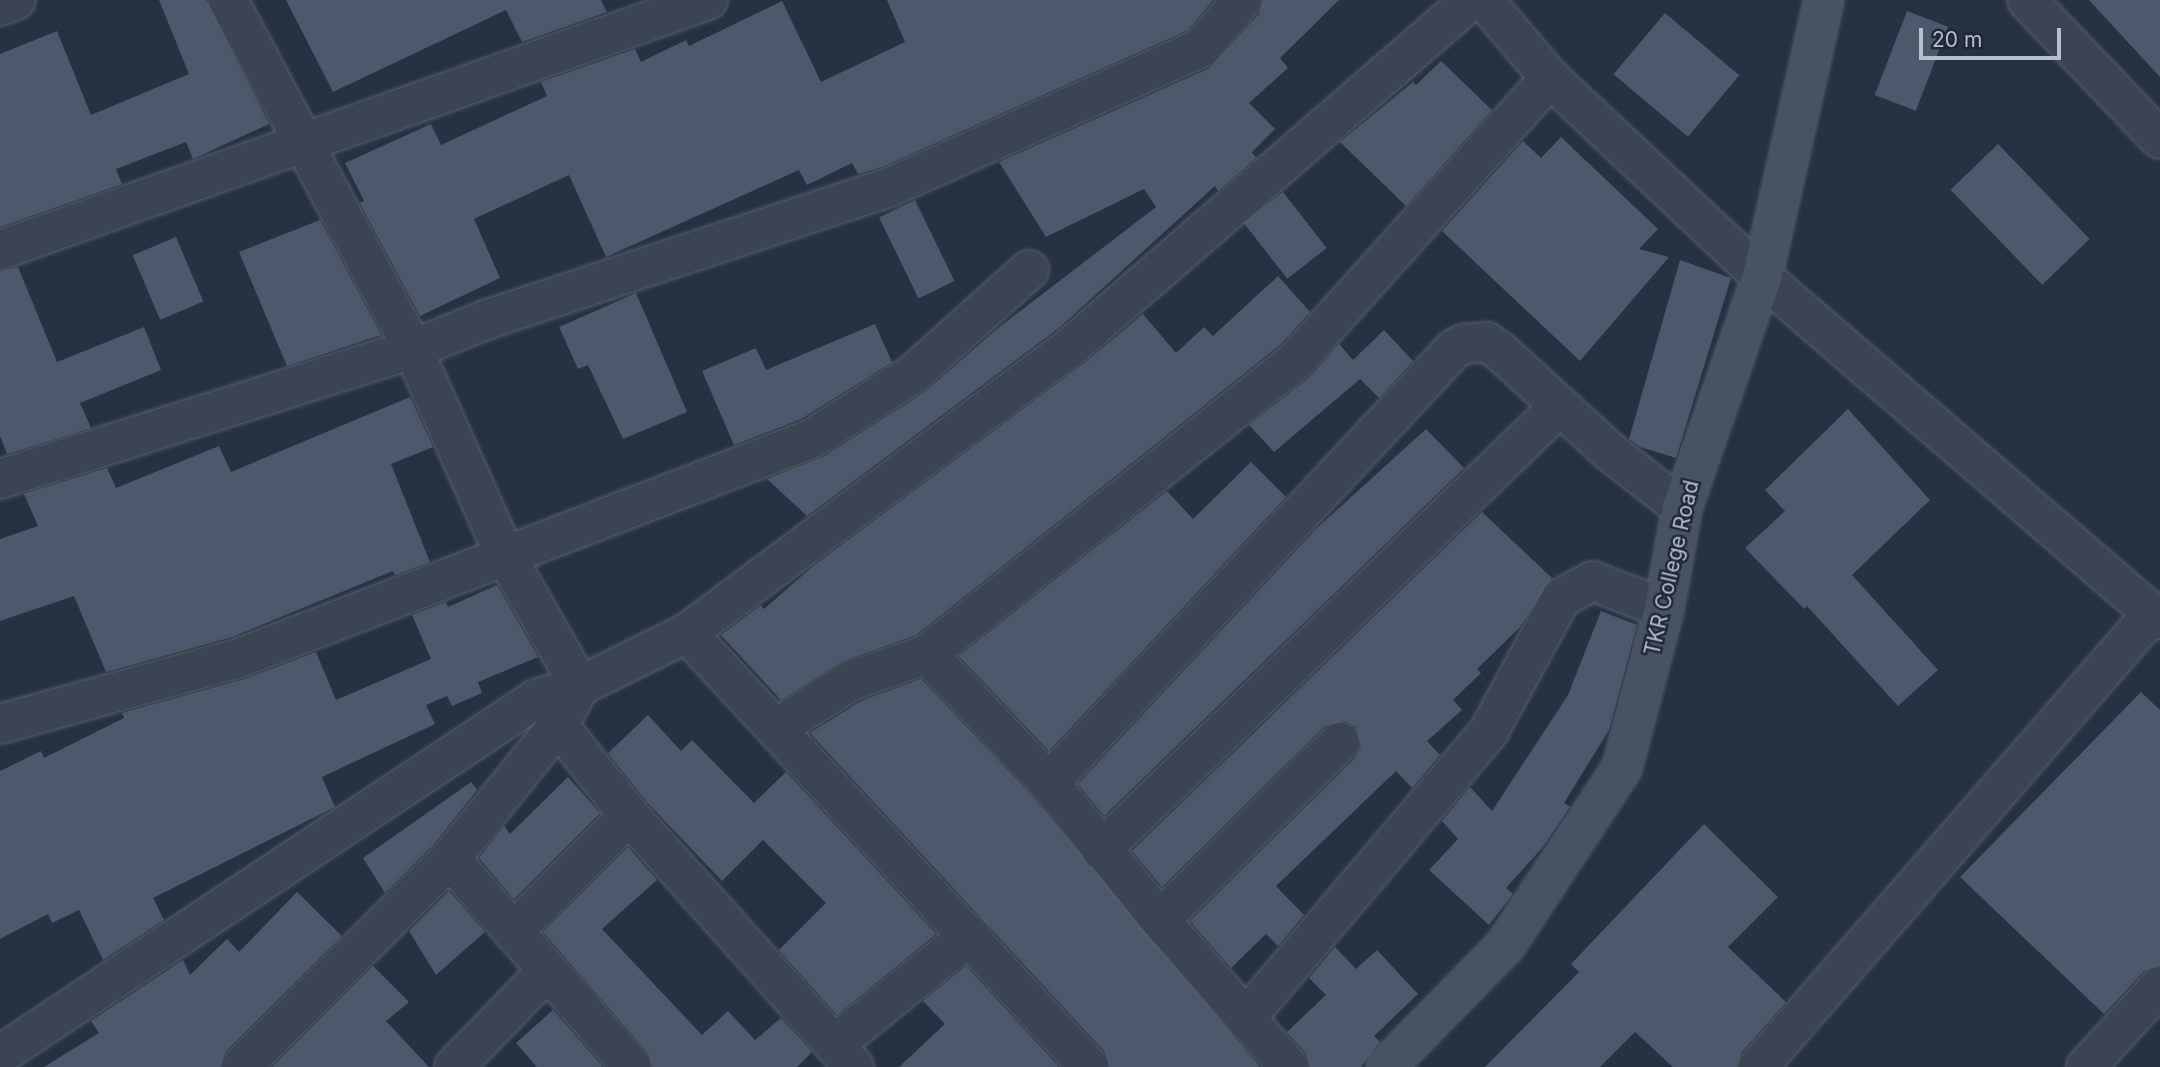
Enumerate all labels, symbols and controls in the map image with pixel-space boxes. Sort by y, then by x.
scale bar [1922,14,2064,58]
text: 20 m [1932,27,1982,52]
street label: TKR College Road [1640,478,1704,658]

